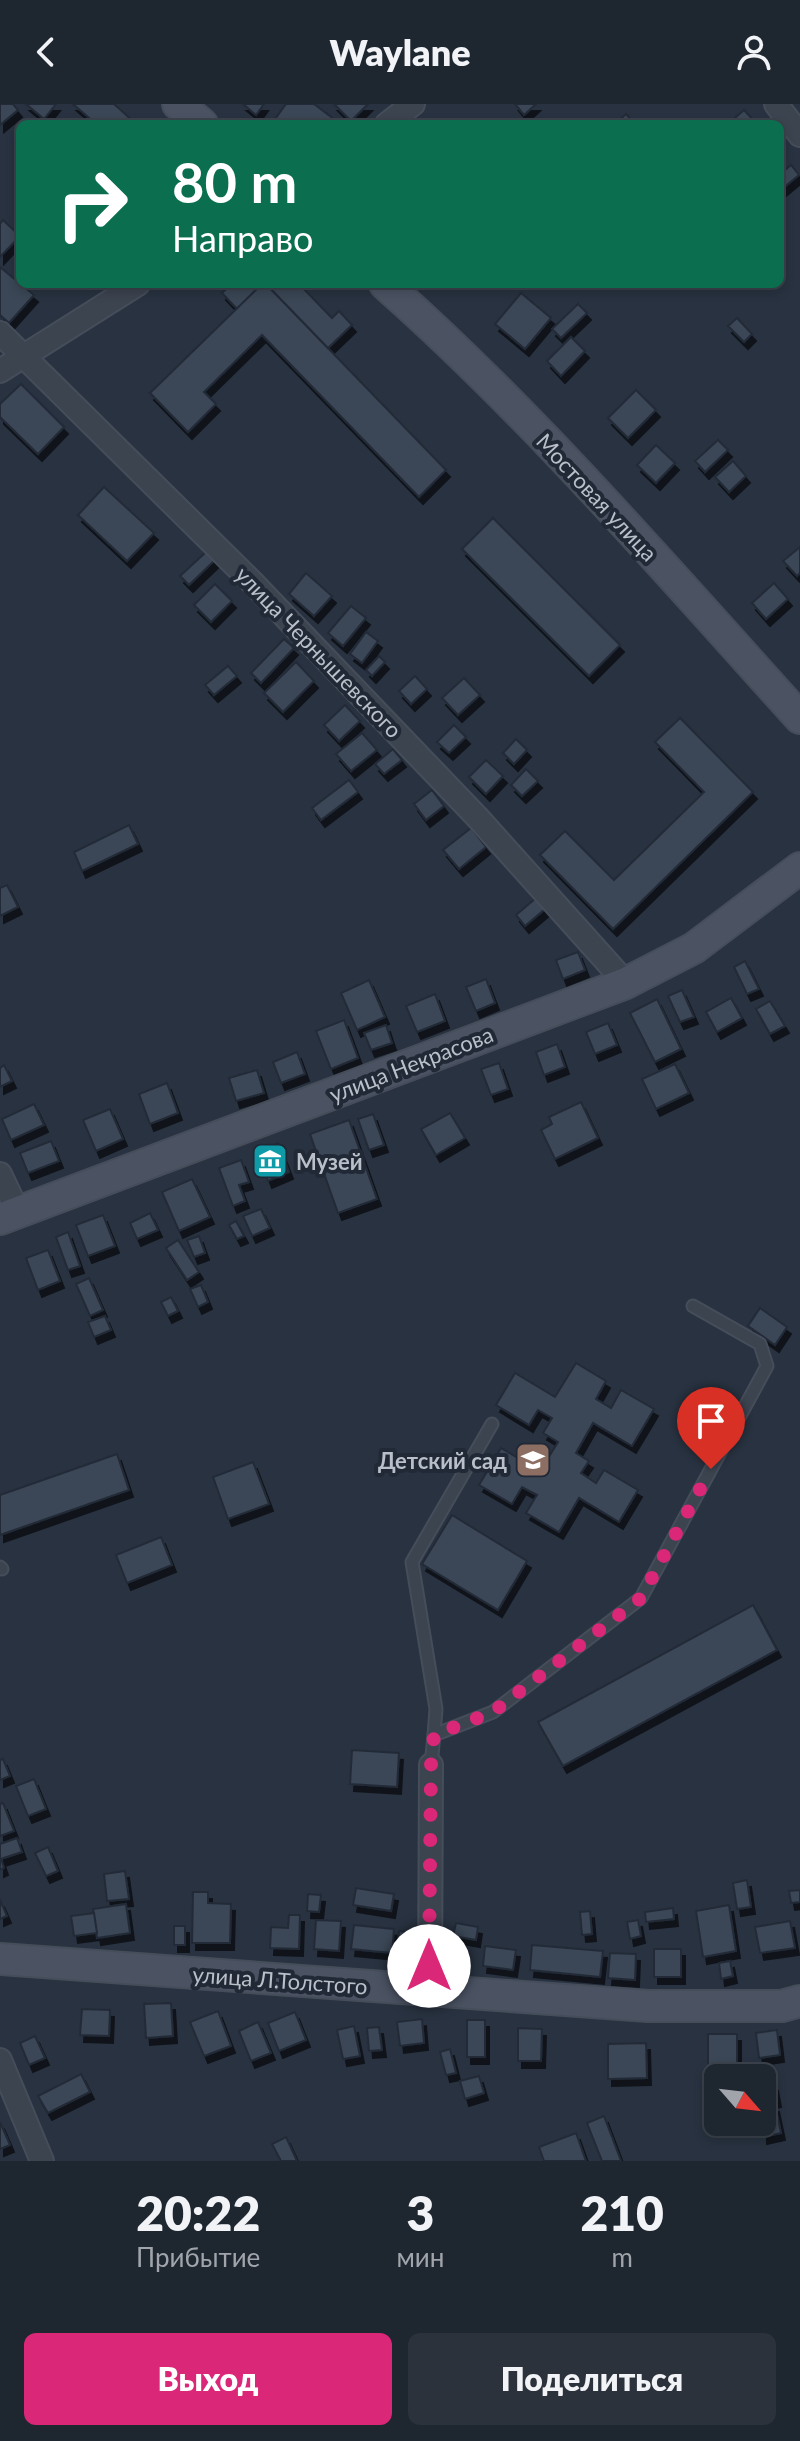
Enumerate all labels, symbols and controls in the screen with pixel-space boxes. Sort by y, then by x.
icon: back [24,30,68,74]
text: Waylane [329,30,471,74]
icon: person [732,30,776,74]
text: 80 m [172,148,297,215]
icon: right [40,152,144,256]
text: Направо [172,216,313,260]
street label: Мостовая улица [531,428,663,566]
street label: улица Чернышевского [230,561,408,743]
street label: улица Некрасова [325,1020,497,1108]
museum icon: Музей [251,1142,289,1180]
place label: Музей [296,1148,363,1175]
pin [677,1387,745,1469]
icon: arrive [689,1399,733,1443]
school or university icon: Детский сад [514,1441,552,1479]
place label: Детский сад [378,1447,507,1474]
position arrow [387,1924,471,2008]
street label: улица Л.Толстого [192,1960,368,2000]
north arrow [704,2064,776,2136]
map controls [704,2064,776,2136]
text: 20:22 [136,2184,260,2241]
text: 3 [406,2184,434,2241]
text: 210 [580,2184,664,2241]
text: Прибытие [136,2241,260,2273]
text: мин [396,2241,444,2273]
text: m [611,2241,633,2273]
button: Выход [24,2333,392,2425]
button: Поделиться [408,2333,776,2425]

